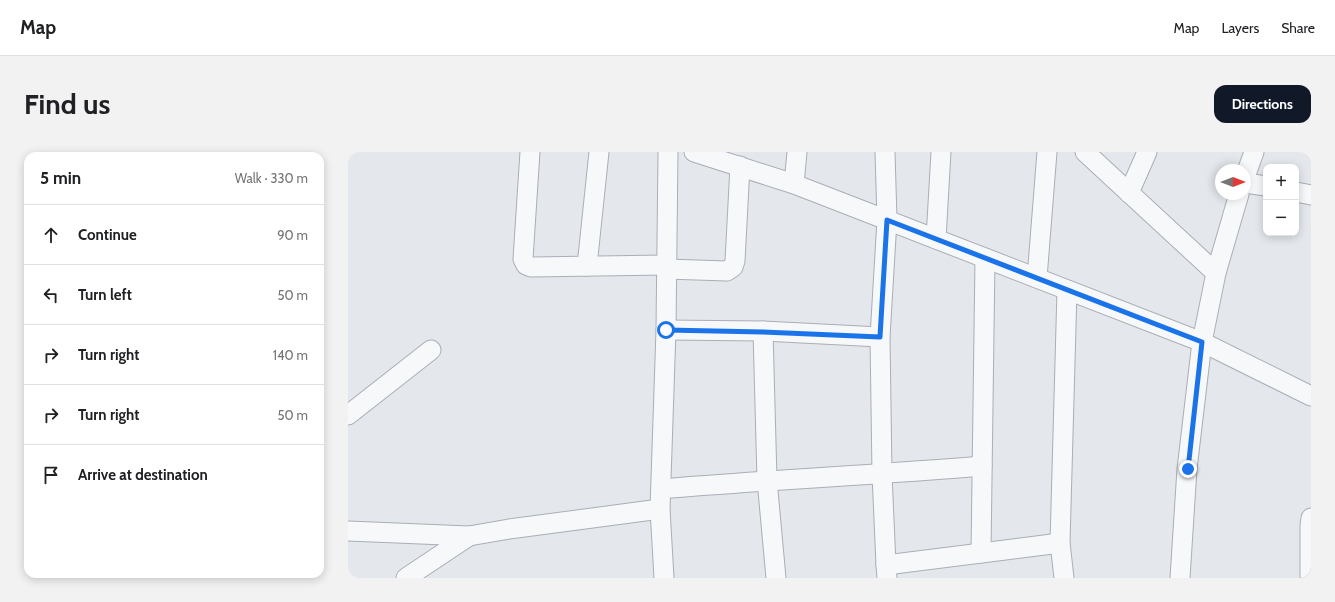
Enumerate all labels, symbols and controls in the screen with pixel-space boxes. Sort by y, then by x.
text: Map [20,16,56,39]
text: Map [1174,19,1199,37]
text: Layers [1221,19,1259,37]
text: Share [1281,19,1315,37]
button: Directions [1214,85,1311,123]
text: Find us [24,87,110,121]
north arrow [1215,164,1251,200]
map controls [1263,164,1299,236]
button: + [1263,164,1299,200]
text: 5 min [40,168,81,188]
text: Walk · 330 m [235,170,308,186]
button: − [1263,200,1299,236]
icon: ahead [40,224,62,246]
text: Continue [78,226,137,244]
text: 90 m [277,227,308,243]
icon: left [40,284,62,306]
text: Turn left [78,286,132,304]
text: 50 m [278,287,308,303]
route start [657,321,675,339]
icon: right [40,344,62,366]
text: Turn right [78,346,139,364]
text: 140 m [273,347,308,363]
icon: right [40,404,62,426]
text: Turn right [78,406,139,424]
text: 50 m [278,407,308,423]
route end [1179,460,1197,478]
icon: arrive [40,464,62,486]
text: Arrive at destination [78,466,208,484]

